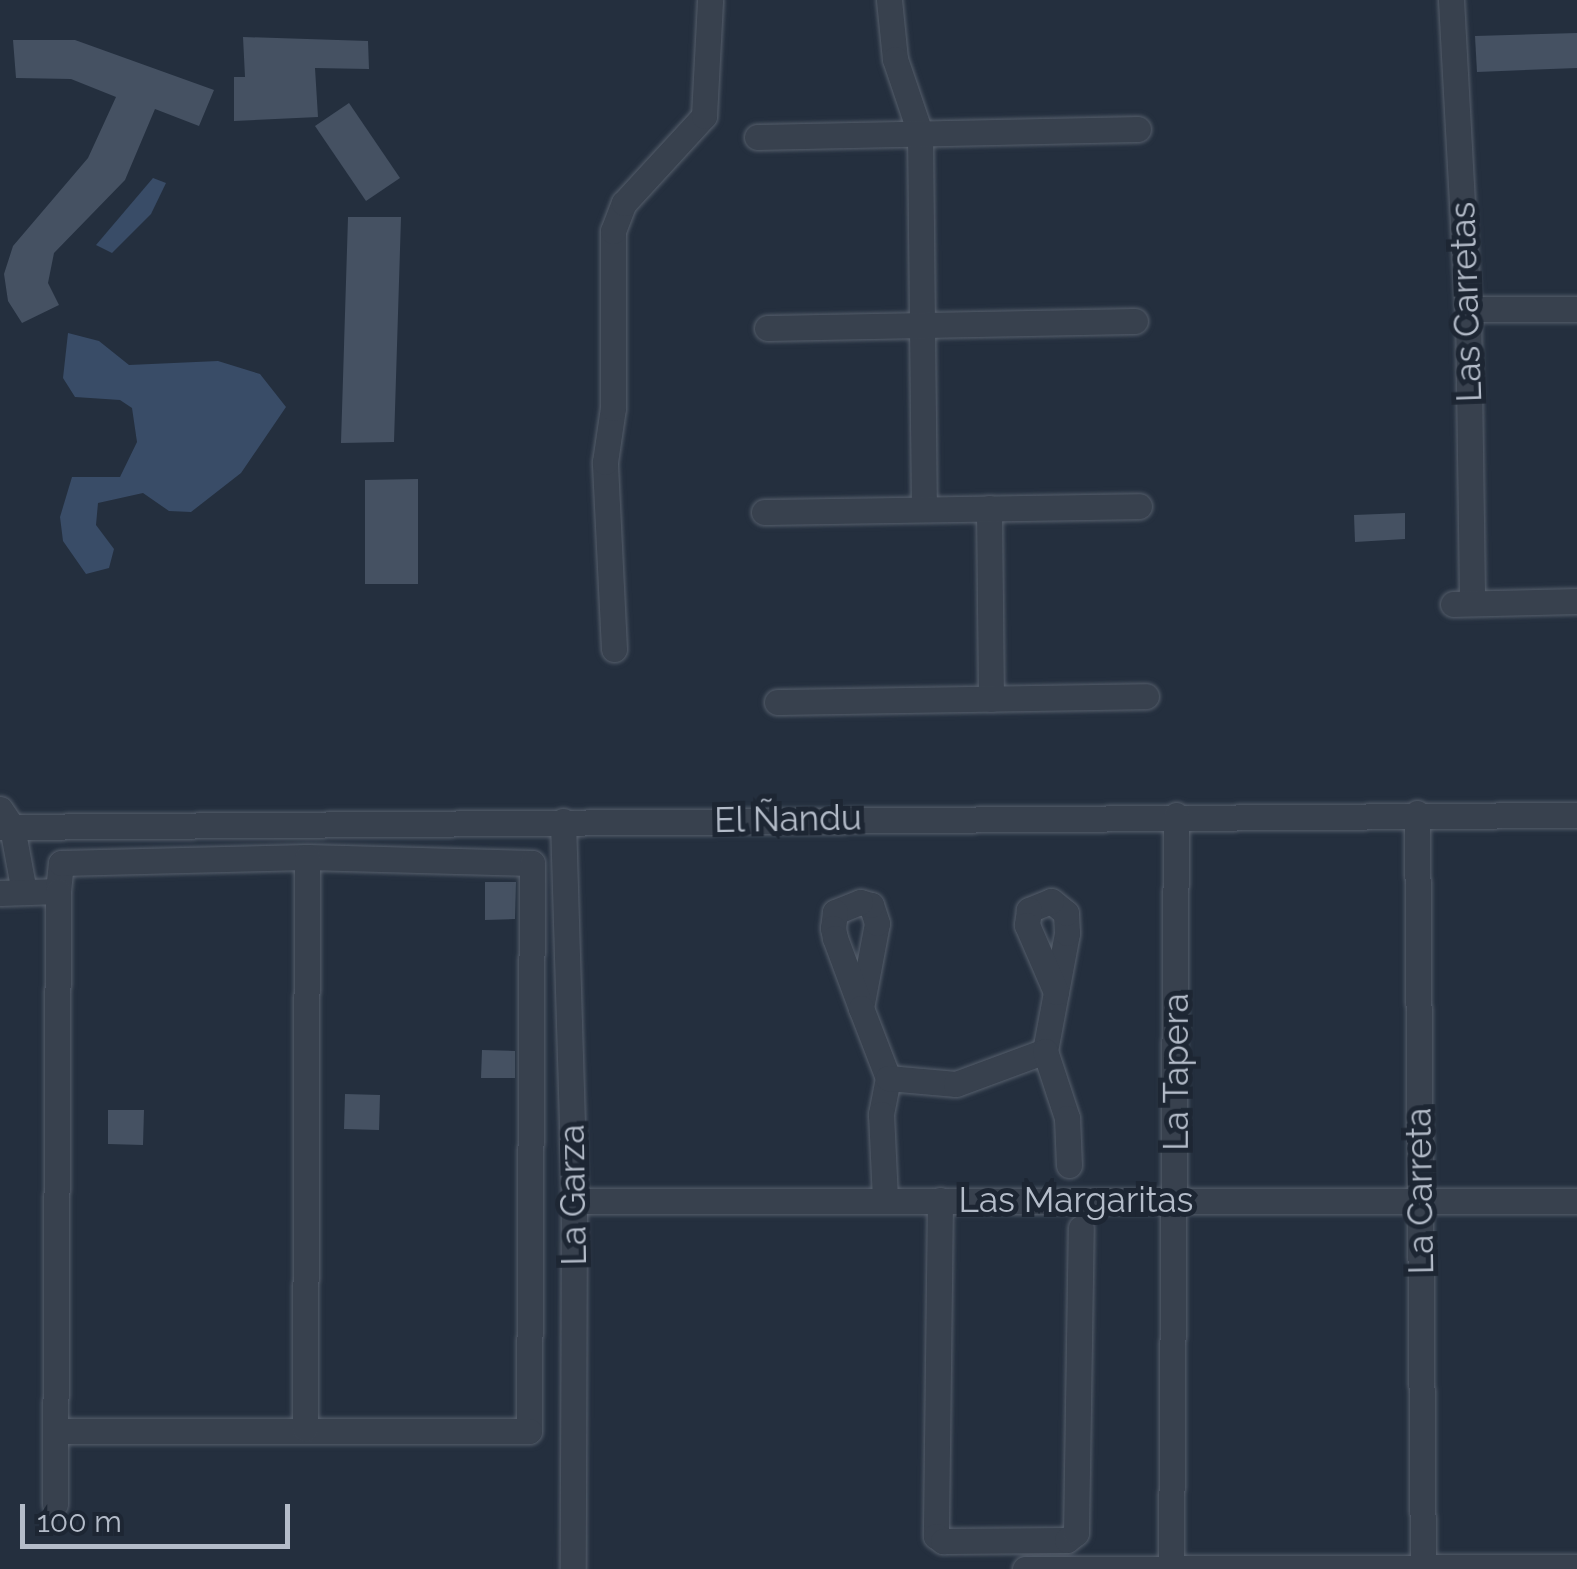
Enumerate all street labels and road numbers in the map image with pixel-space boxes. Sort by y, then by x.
street label: Las Carretas [1442,201,1490,403]
street label: El Ñandu [713,797,863,841]
street label: La Tapera [1155,993,1197,1151]
street label: La Carreta [1398,1107,1442,1275]
street label: La Garza [551,1124,595,1266]
street label: Las Margaritas [958,1179,1194,1221]

